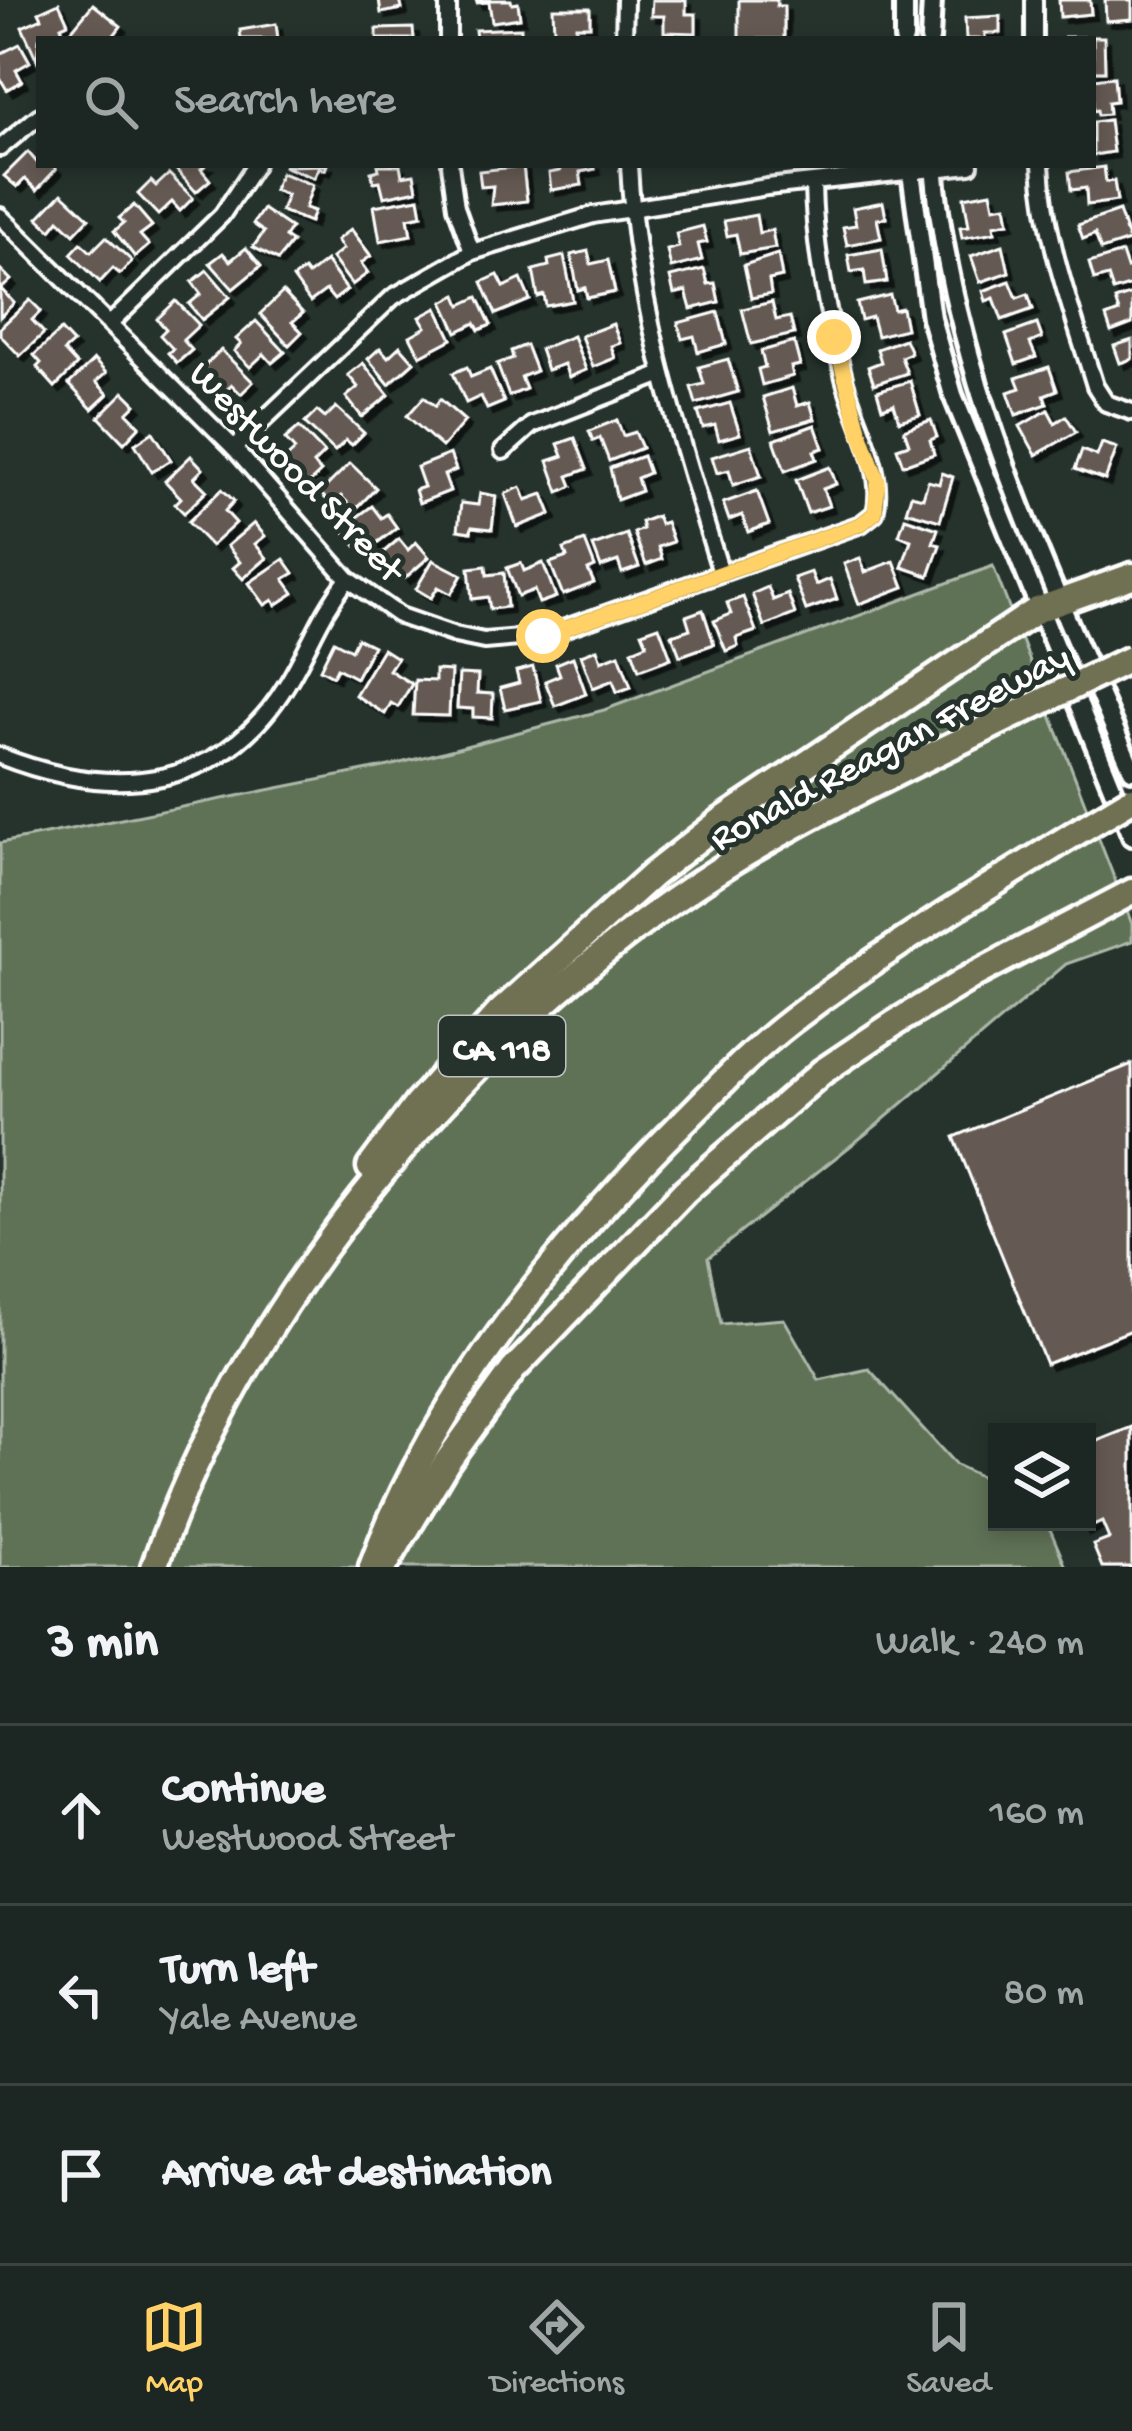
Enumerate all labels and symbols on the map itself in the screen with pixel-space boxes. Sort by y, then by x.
route end [807,310,861,364]
street label: Westwood Street [177,353,413,596]
route start [516,609,570,663]
street label: Ronald Reagan Freeway [704,636,1079,864]
road number: CA 118 [439,1016,565,1076]

